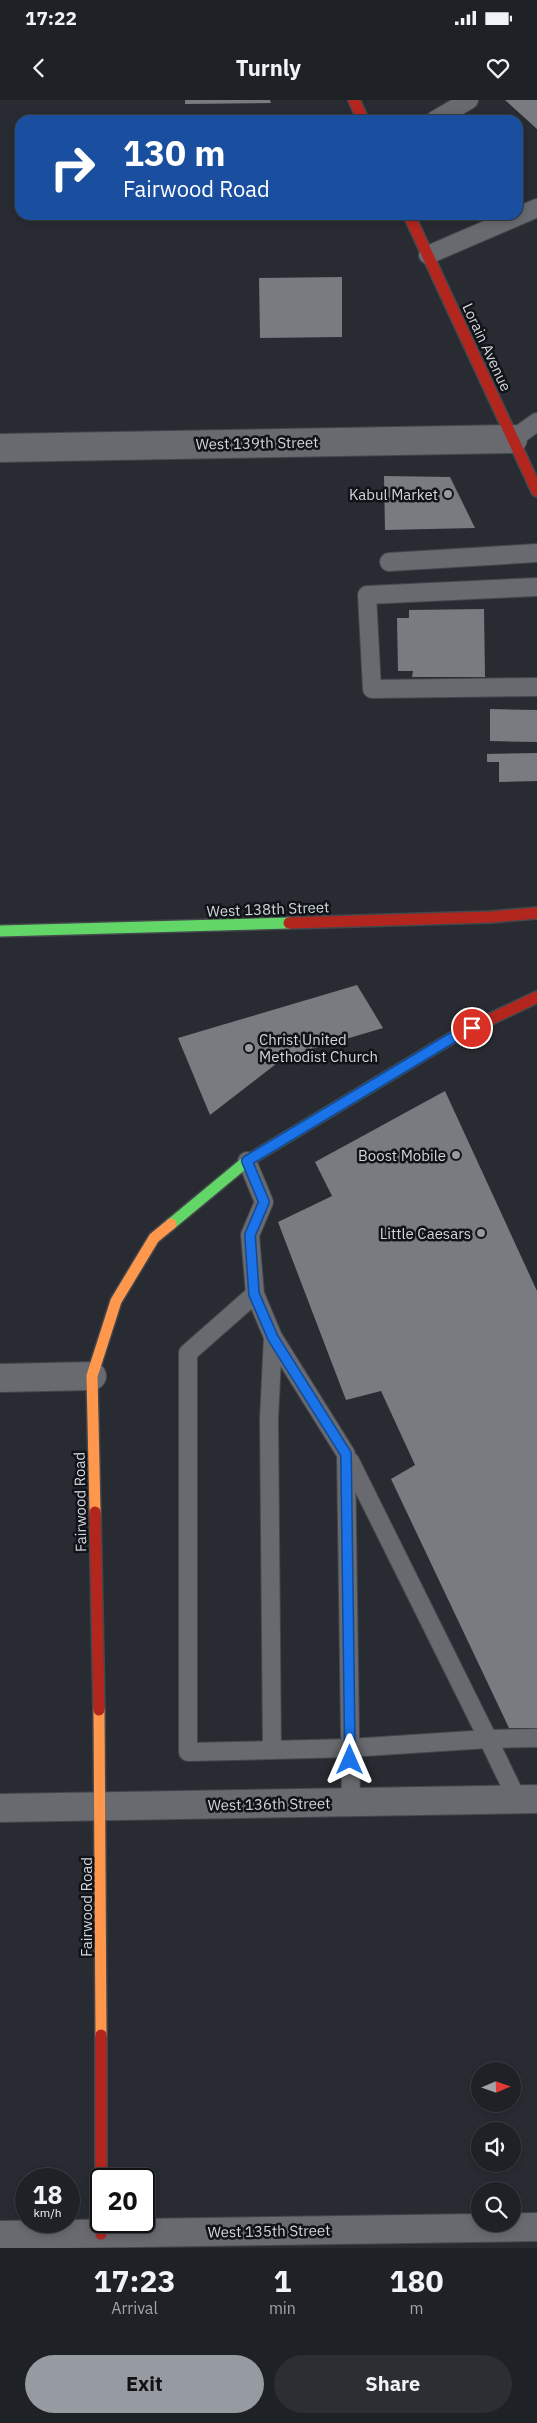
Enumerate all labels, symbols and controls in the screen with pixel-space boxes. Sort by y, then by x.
text: 17:22 [25,6,77,30]
text: Turnly [236,53,301,82]
icon: back [25,54,53,82]
icon: heart [484,54,512,82]
text: 130 m [123,130,226,176]
icon: right [40,135,105,200]
text: Fairwood Road [123,174,270,203]
street label: Lorain Avenue [458,300,516,394]
street label: West 139th Street [195,432,319,454]
place label: Kabul Market [349,485,438,504]
marker: Kabul Market [442,488,454,500]
street label: West 138th Street [206,897,330,921]
pin [451,1007,493,1049]
icon: arrive [458,1014,486,1042]
place label: Christ United Methodist Church [259,1030,378,1066]
marker: Christ United Methodist Church [243,1042,255,1054]
place label: Boost Mobile [358,1146,446,1165]
marker: Boost Mobile [450,1149,462,1161]
place label: Little Caesars [380,1224,471,1243]
marker: Little Caesars [475,1227,487,1239]
street label: Fairwood Road [70,1452,90,1552]
position arrow [323,1733,375,1785]
street label: West 136th Street [207,1793,331,1815]
street label: Fairwood Road [77,1857,96,1957]
north arrow [471,2062,521,2112]
map controls [471,2062,521,2232]
button: sound [471,2122,521,2172]
speed limit sign: 20 [90,2168,155,2233]
text: 18 [32,2178,63,2211]
button: search [471,2182,521,2232]
text: km/h [33,2205,62,2220]
street label: West 135th Street [207,2220,331,2242]
text: 17:23 [94,2261,175,2300]
text: 1 [273,2261,291,2300]
text: 180 [389,2261,443,2300]
text: Arrival [111,2298,158,2318]
text: min [269,2298,296,2318]
text: m [409,2298,423,2318]
button: Exit [25,2355,264,2413]
button: Share [274,2355,512,2413]

